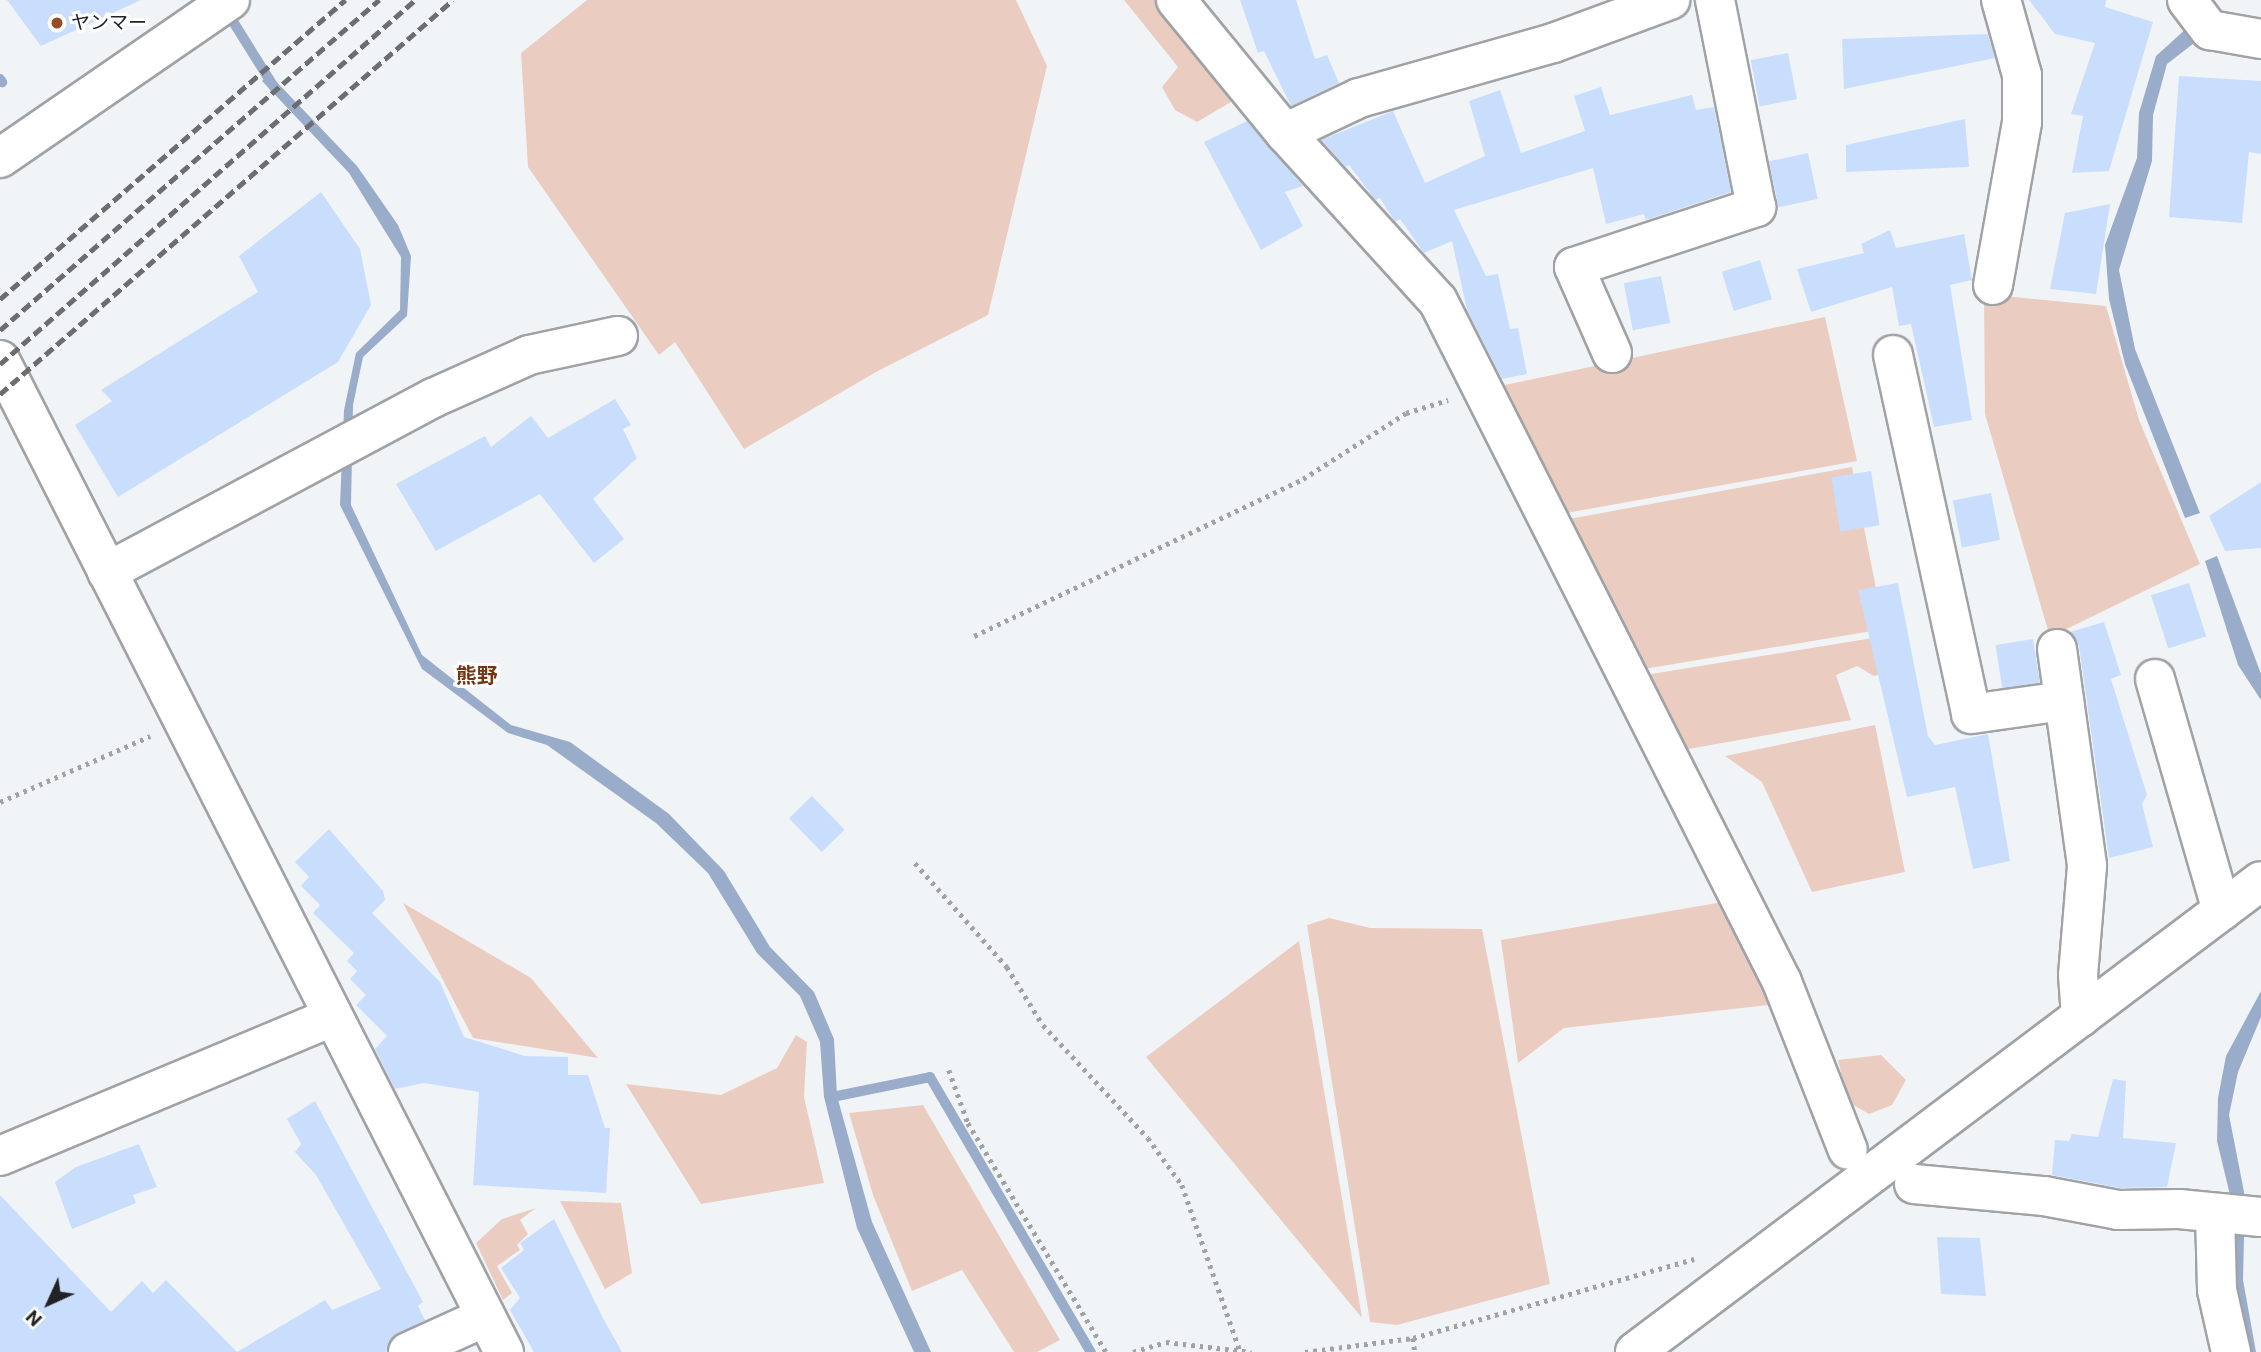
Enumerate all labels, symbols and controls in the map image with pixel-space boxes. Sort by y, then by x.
place label: ヤンマー [71,12,147,34]
marker: ヤンマー [49,15,65,31]
district label: 熊野 [456,663,498,689]
north arrow [14,1268,84,1338]
text: N [21,1305,47,1331]

